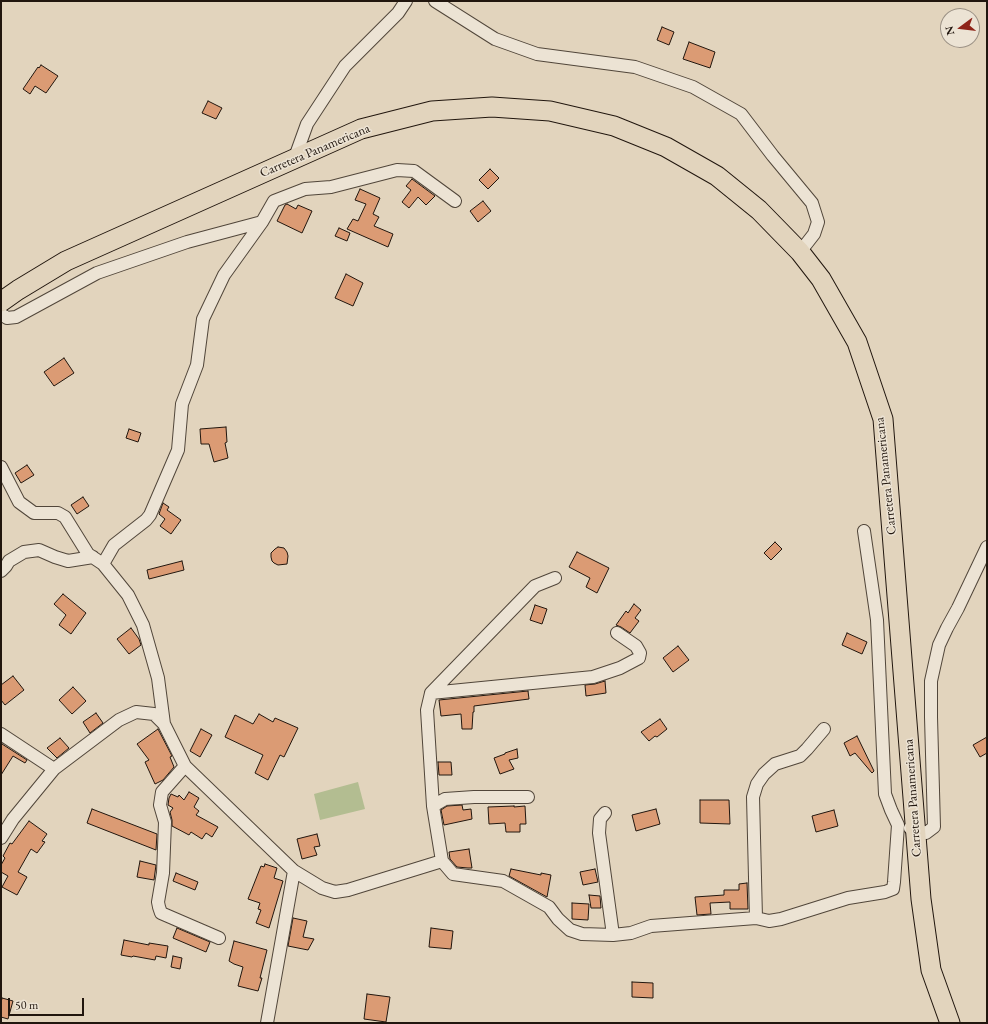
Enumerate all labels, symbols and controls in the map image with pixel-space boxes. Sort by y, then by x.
north arrow [940,8,980,48]
text: N [941,25,957,37]
street label: Carretera Panamericana [258,121,372,181]
street label: Carretera Panamericana [872,416,900,536]
street label: Carretera Panamericana [901,738,925,858]
scale bar [10,990,86,1016]
text: 50 m [15,997,38,1013]

